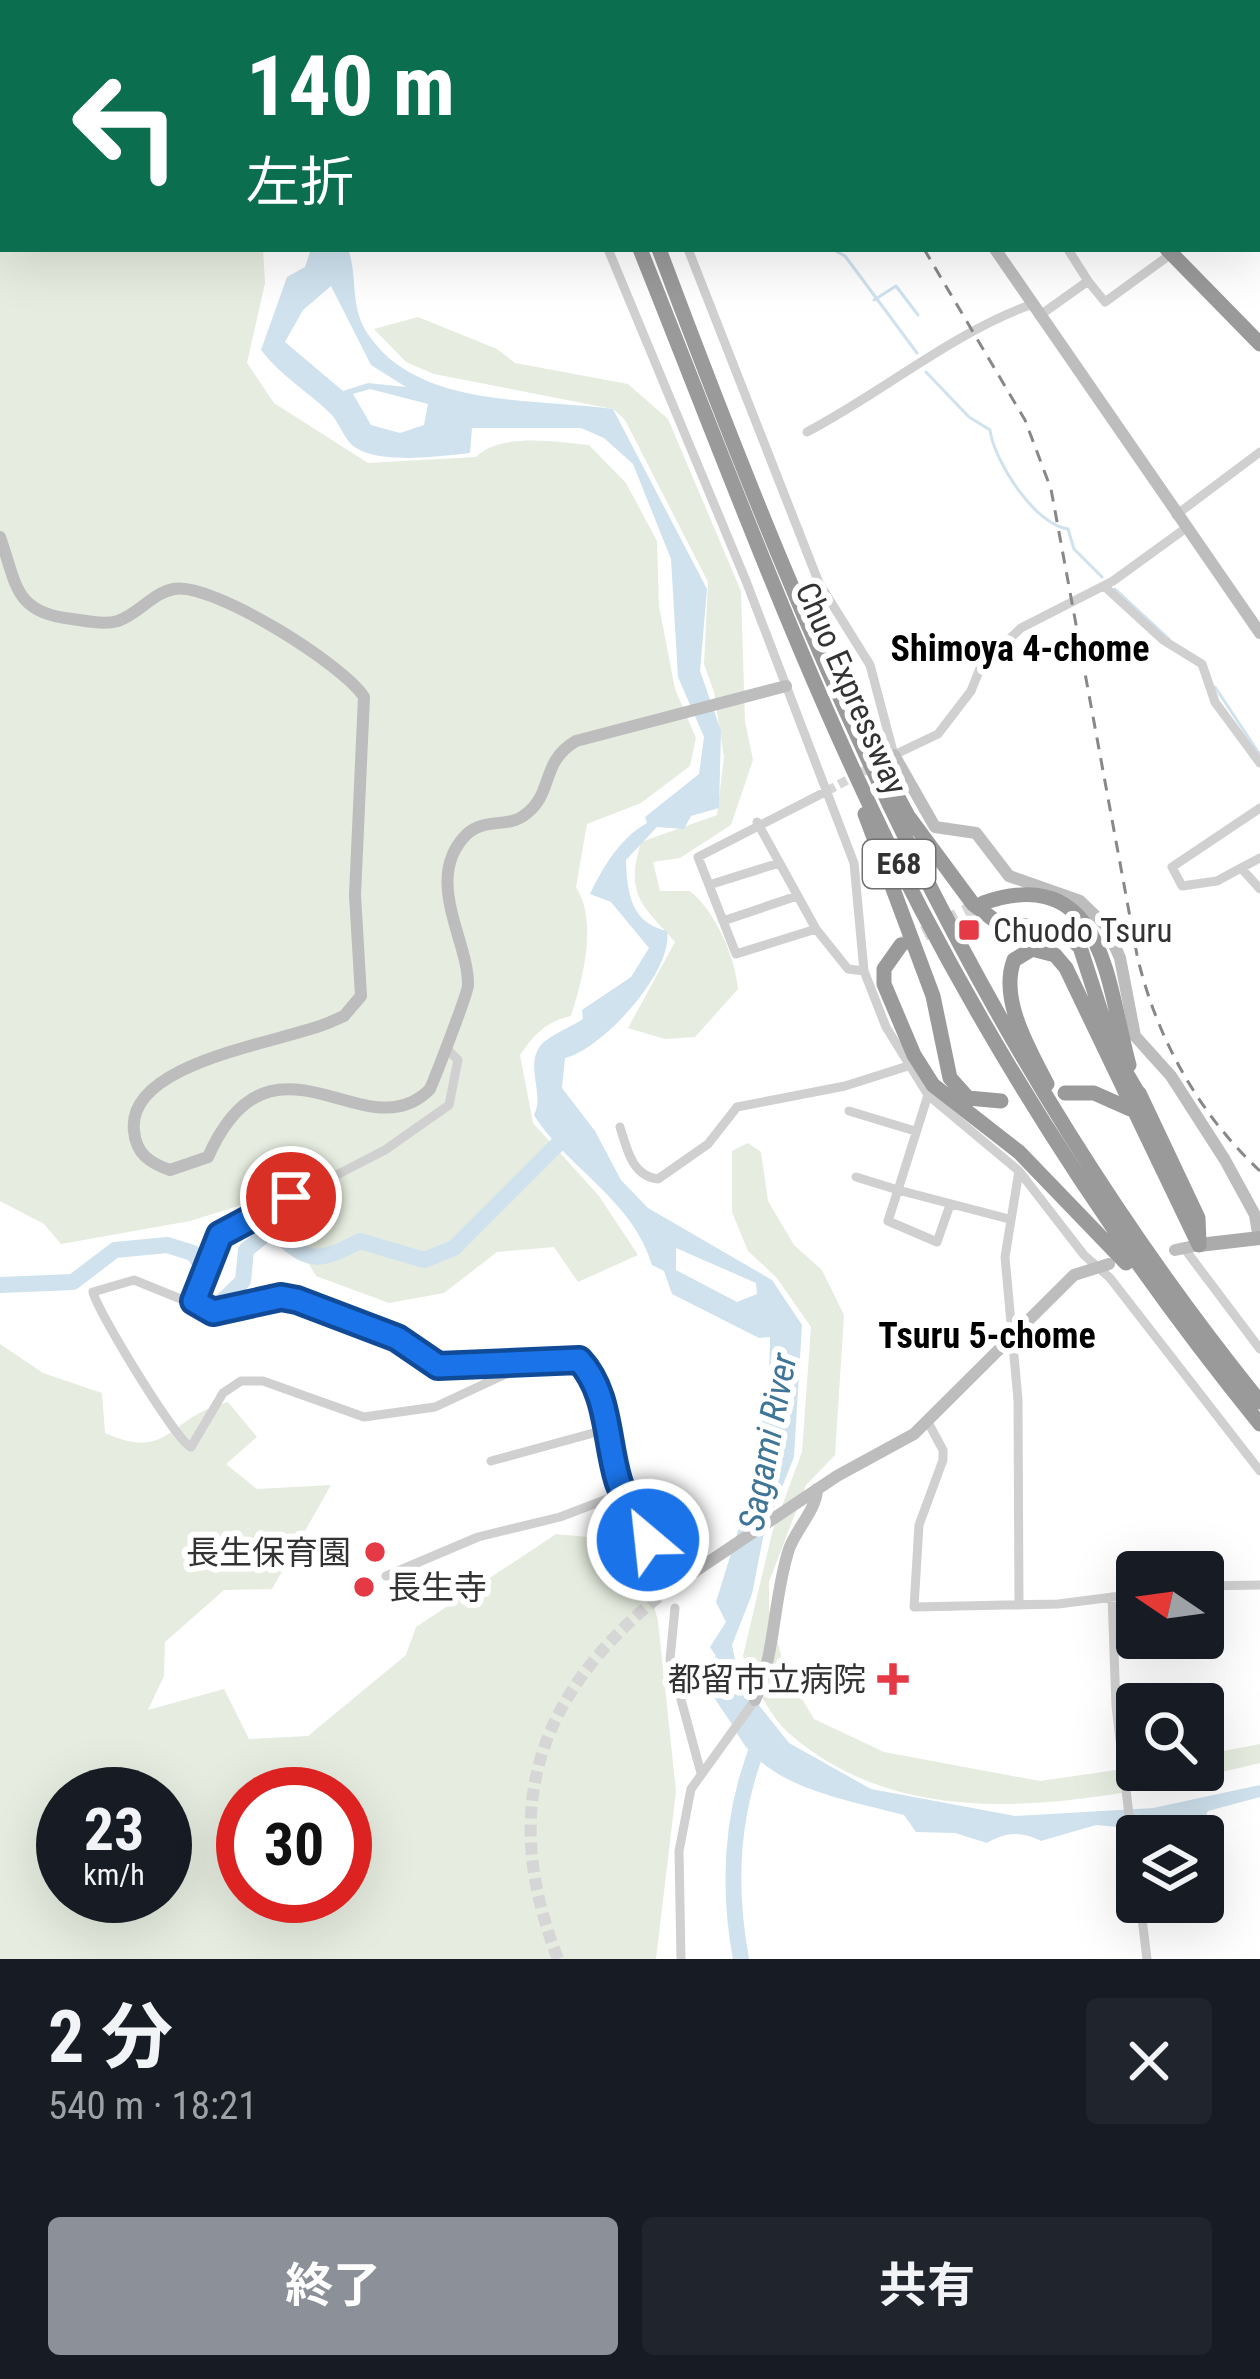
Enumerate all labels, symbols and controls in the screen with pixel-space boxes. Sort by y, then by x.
text: 140 m [246,37,455,136]
icon: left [48,48,204,204]
text: 左折 [246,151,354,214]
street label: Chuo Expressway [787,576,916,800]
district label: Shimoya 4-chome [891,628,1149,670]
road number: E68 [863,840,935,888]
place label: Chuodo Tsuru [993,911,1172,950]
marker: Chuodo Tsuru [956,917,982,943]
pin [240,1146,342,1248]
icon: arrive [258,1164,324,1230]
district label: Tsuru 5-chome [878,1315,1096,1357]
water label: Sagami River [730,1349,806,1534]
position arrow [585,1477,711,1603]
place label: 長生保育園 [186,1533,351,1572]
marker: 長生保育園 [362,1539,388,1565]
north arrow [1116,1551,1224,1659]
map controls [1116,1551,1224,1923]
place label: 長生寺 [388,1568,487,1607]
marker: 長生寺 [351,1574,377,1600]
place label: 都留市立病院 [668,1660,866,1699]
marker: 都留市立病院 [877,1663,909,1695]
button: search [1116,1683,1224,1791]
speed limit sign: 30 [216,1767,372,1923]
text: 23 [84,1794,144,1865]
button: layers [1116,1815,1224,1923]
text: km/h [83,1857,145,1892]
text: 2 分 [48,1995,173,2080]
button: close [1086,1998,1212,2124]
text: 540 m · 18:21 [48,2083,258,2129]
button: 終了 [48,2217,618,2355]
button: 共有 [642,2217,1212,2355]

